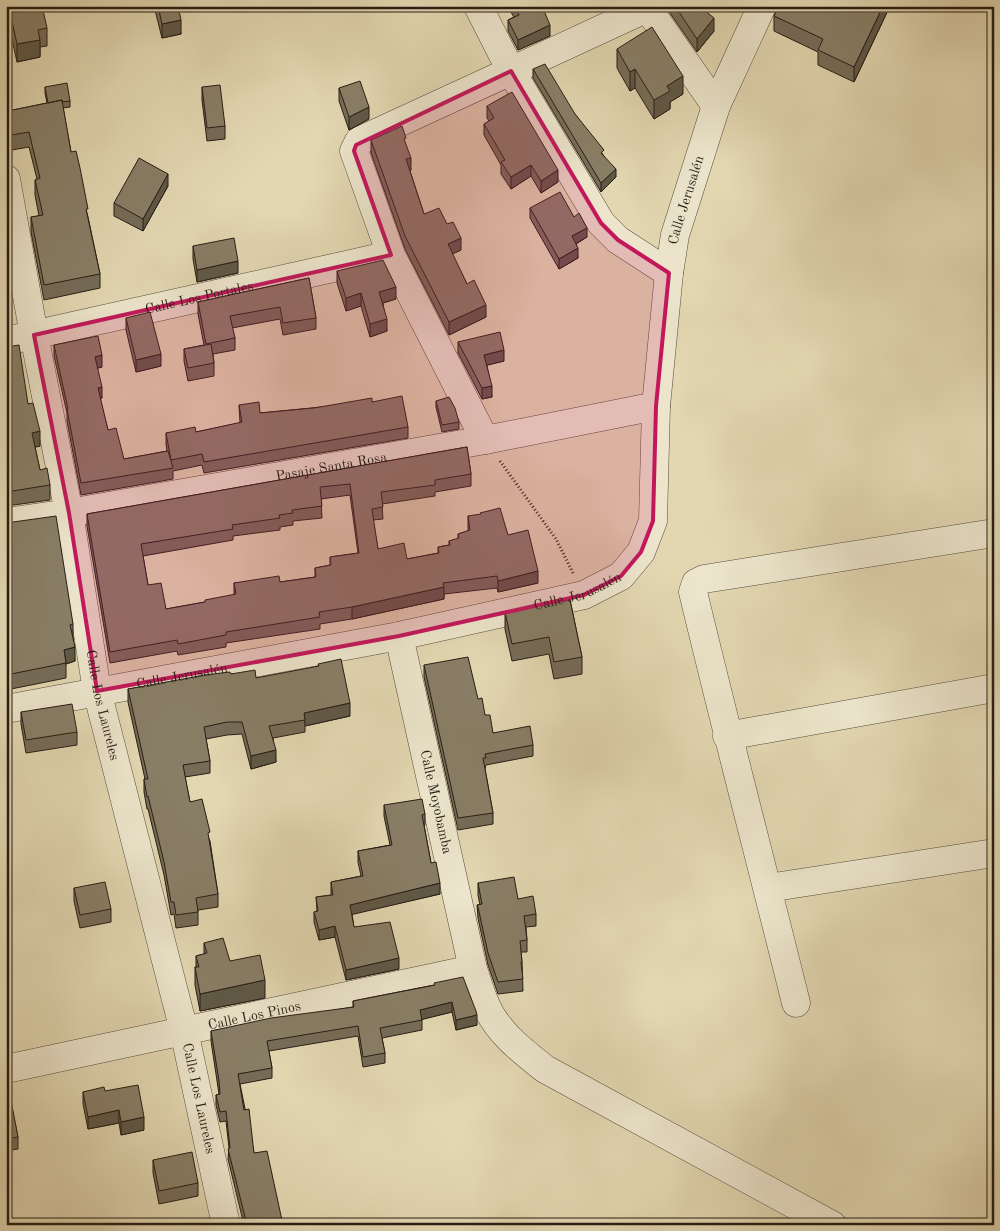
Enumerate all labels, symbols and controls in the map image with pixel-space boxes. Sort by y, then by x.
street label: Calle Jerusalén [667,154,707,246]
street label: Calle Los Portales [144,279,255,317]
street label: Pasaje Santa Rosa [275,450,388,484]
street label: Calle Jerusalén [532,570,624,613]
street label: Calle Los Laureles [84,649,121,762]
street label: Calle Jerusalén [135,661,229,692]
street label: Calle Moyobamba [418,749,454,855]
street label: Calle Los Pinos [207,999,302,1033]
street label: Calle Los Laureles [180,1042,217,1155]

